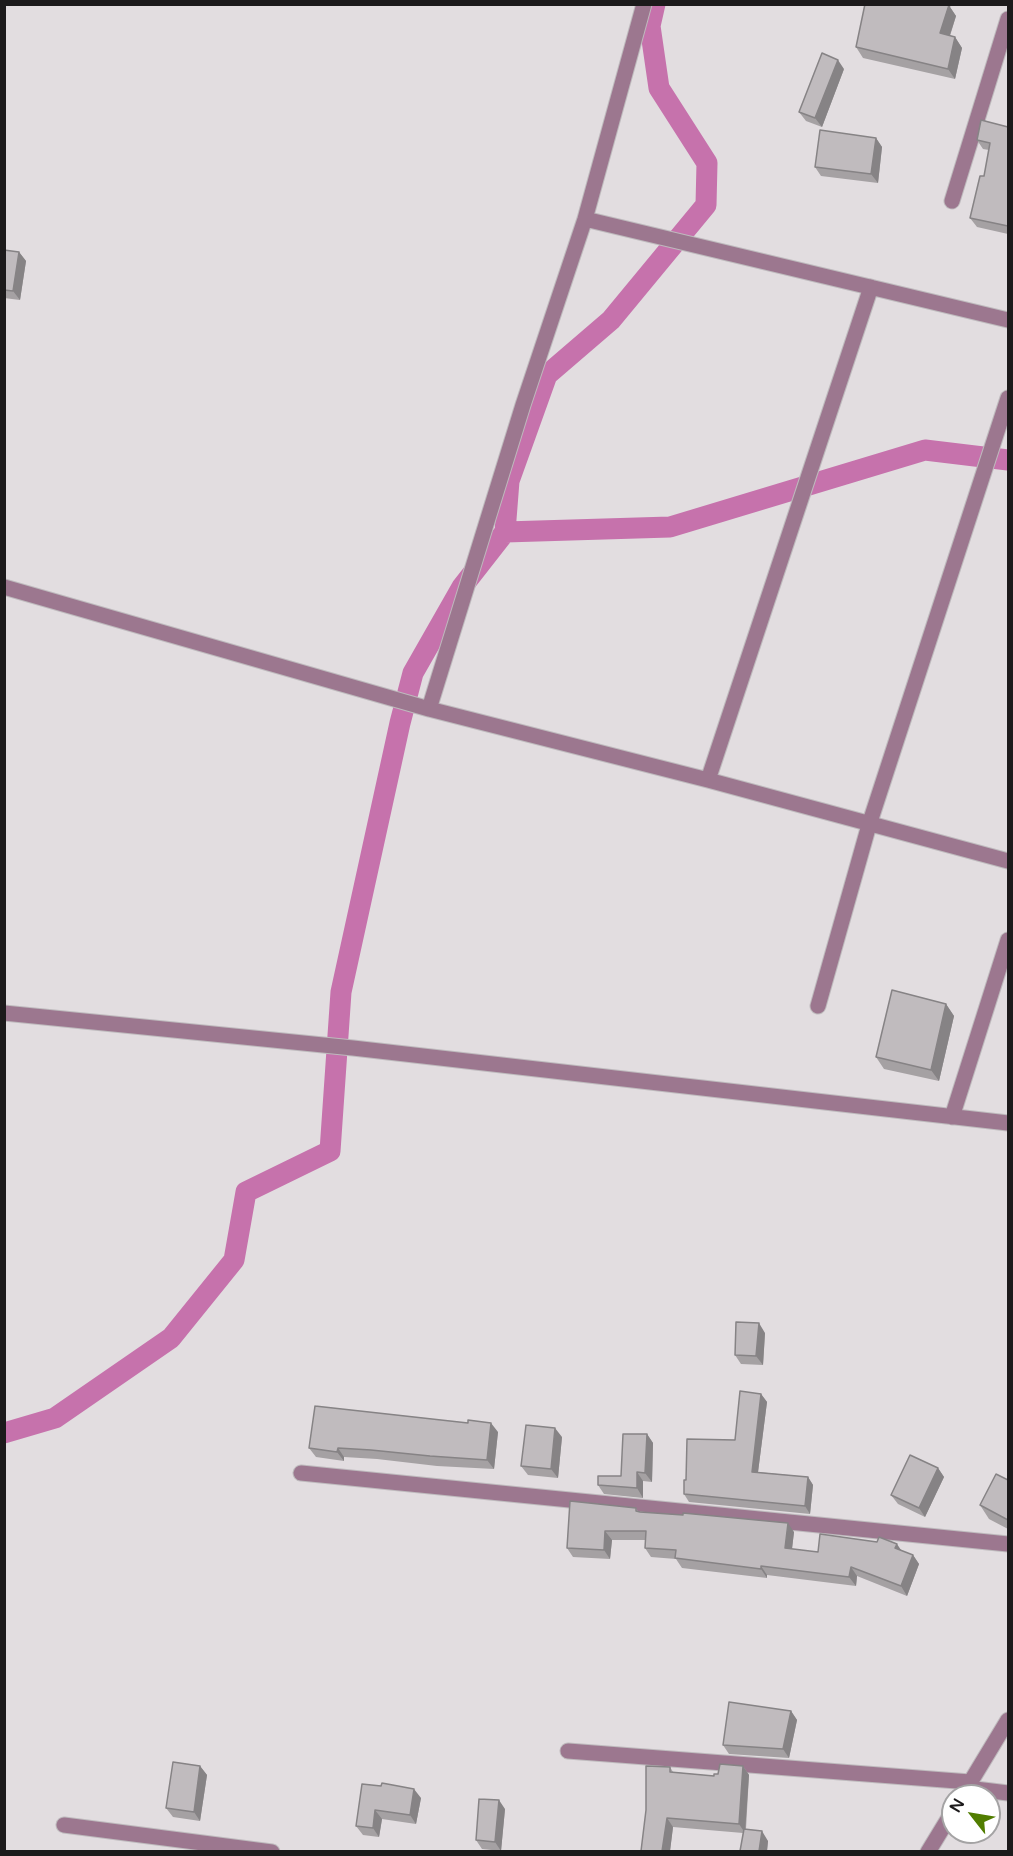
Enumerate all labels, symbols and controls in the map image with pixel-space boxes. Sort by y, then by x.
north arrow [941,1784,1001,1844]
text: N [945,1795,969,1816]

